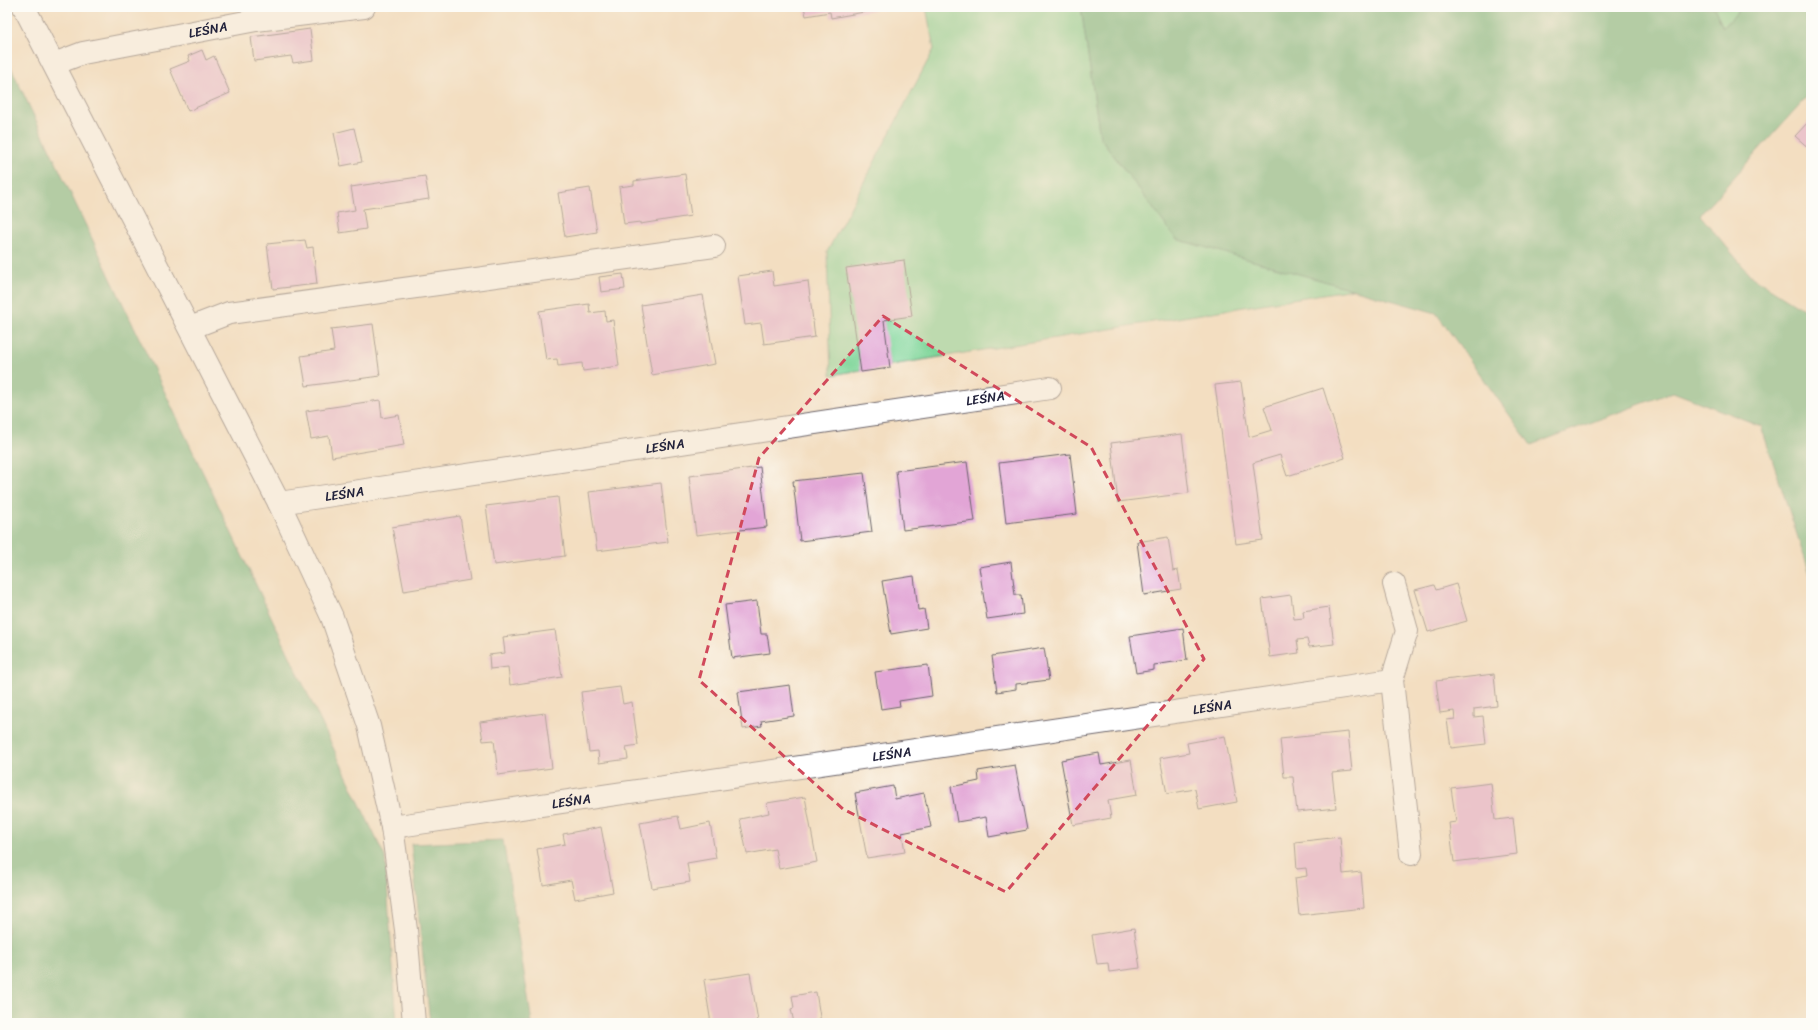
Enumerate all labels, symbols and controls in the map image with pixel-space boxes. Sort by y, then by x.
street label: LEŚNA [186,14,229,44]
street label: LEŚNA [964,383,1006,412]
street label: LEŚNA [644,431,686,460]
street label: LEŚNA [323,479,365,508]
street label: LEŚNA [1191,692,1233,721]
street label: LEŚNA [871,739,913,768]
street label: LEŚNA [550,786,592,815]

